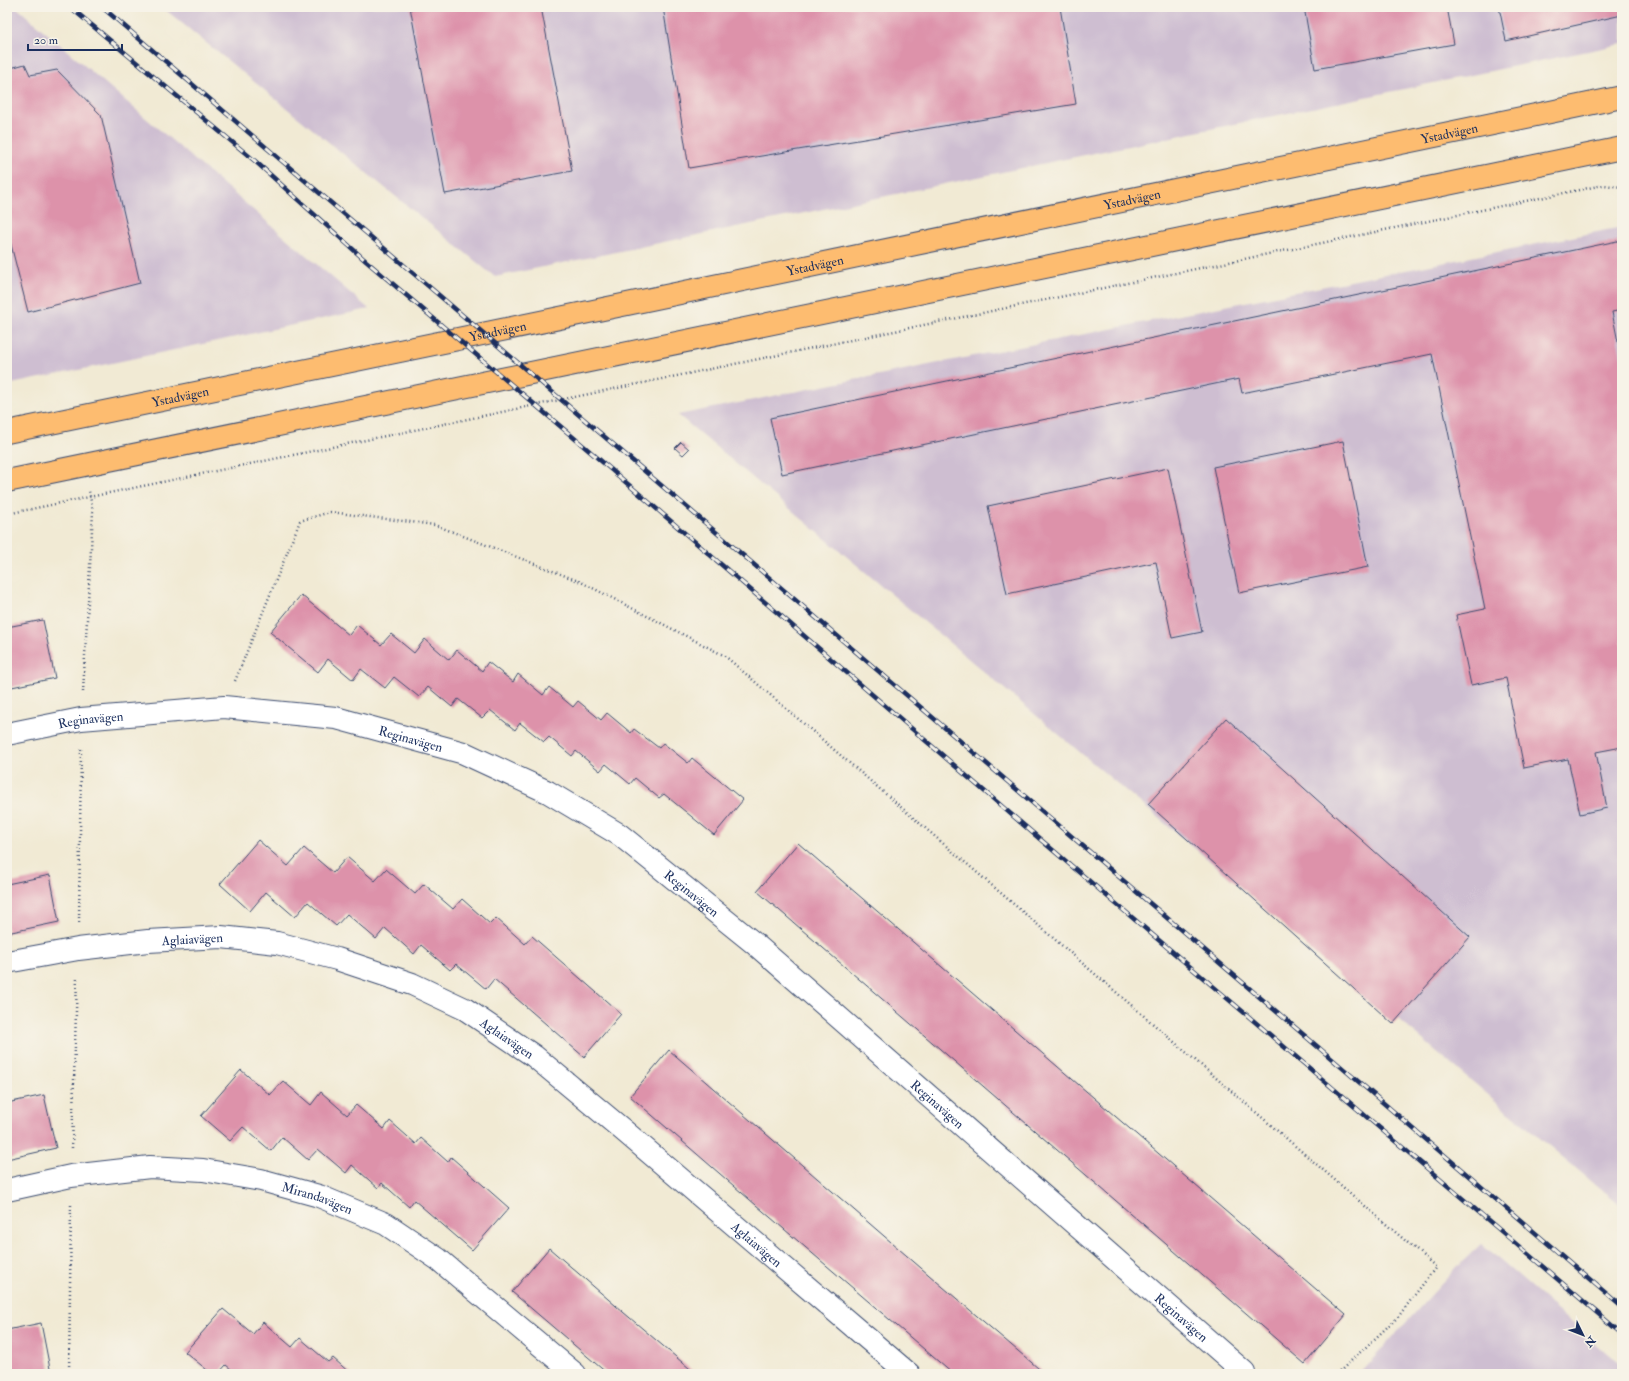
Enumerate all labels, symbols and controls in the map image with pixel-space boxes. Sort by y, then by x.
scale bar [28,26,122,52]
text: 20 m [34,33,59,48]
street label: Ystadvägen [1420,120,1480,148]
street label: Ystadvägen [1102,186,1163,214]
street label: Ystadvägen [785,252,845,280]
street label: Ystadvägen [468,318,528,345]
street label: Ystadvägen [151,383,211,411]
street label: Reginavägen [57,708,124,732]
street label: Reginavägen [377,723,445,756]
street label: Reginavägen [661,867,722,921]
street label: Aglaiavägen [160,930,224,949]
street label: Aglaiavägen [476,1014,537,1063]
street label: Reginavägen [907,1077,967,1133]
street label: Mirandavägen [280,1179,355,1218]
street label: Aglaiavägen [727,1218,785,1271]
street label: Reginavägen [1151,1290,1211,1346]
north arrow [1563,1315,1603,1355]
text: N [1581,1333,1599,1350]

